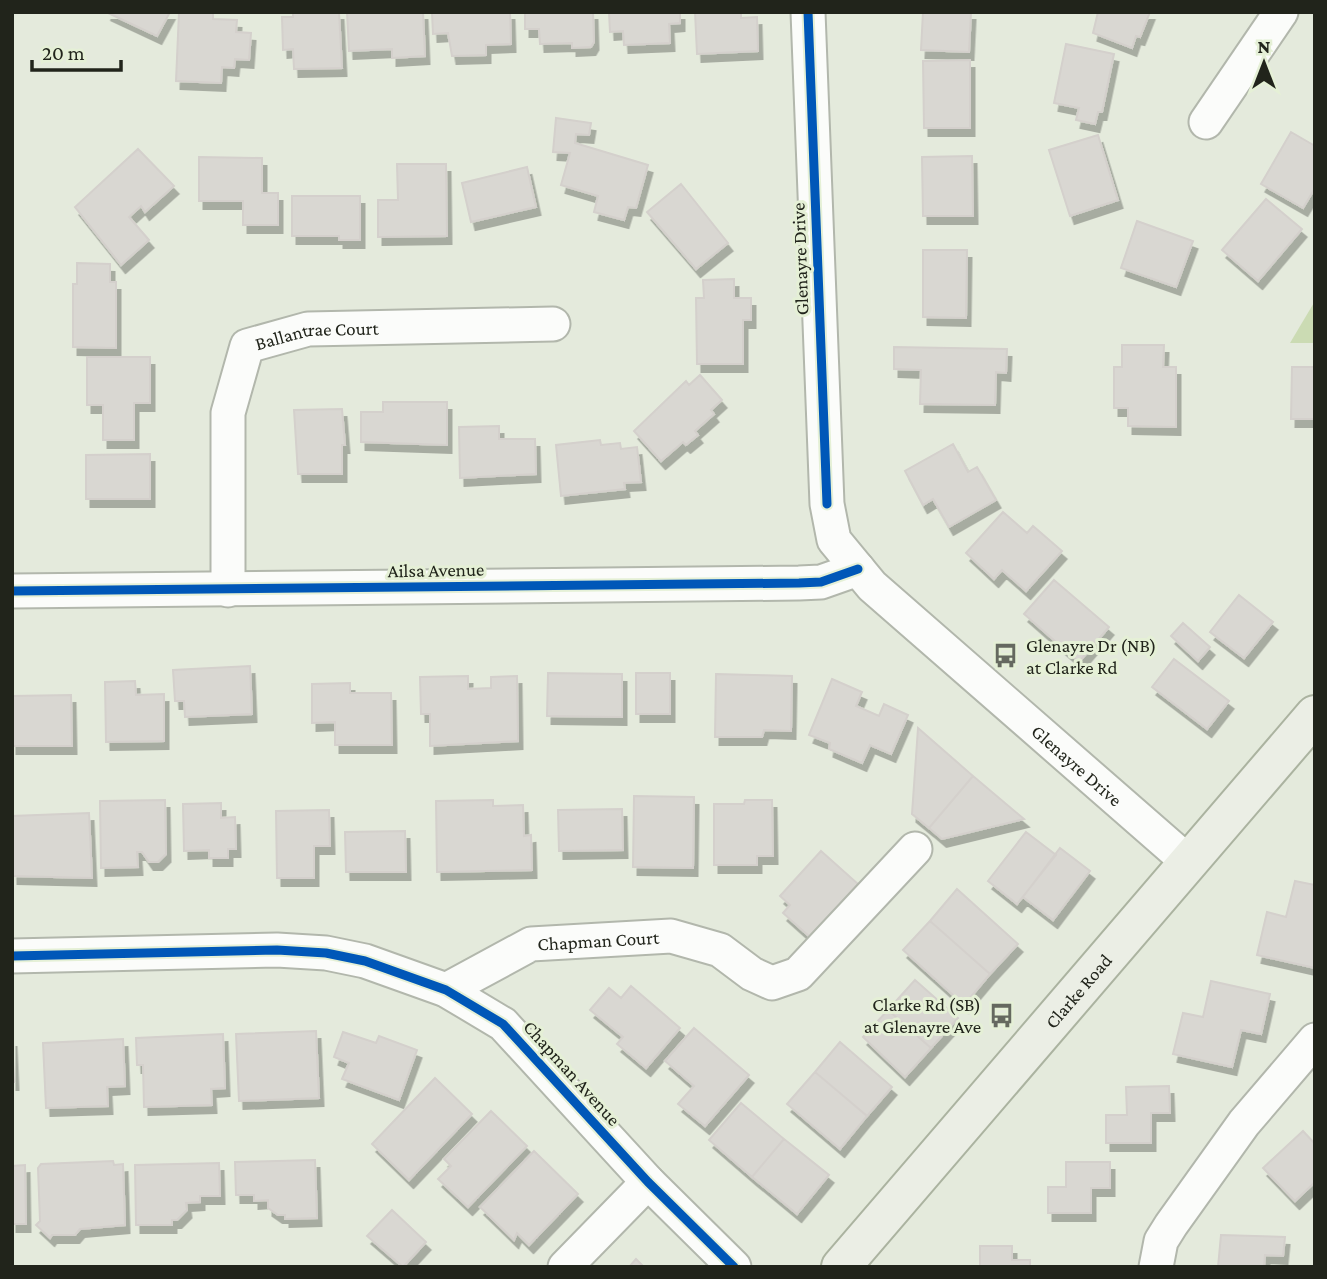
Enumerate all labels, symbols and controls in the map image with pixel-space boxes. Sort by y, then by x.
scale bar [32,28,121,72]
north arrow [1229,28,1299,98]
text: N [1258,36,1271,57]
text: 20 m [42,41,85,65]
street label: Glenayre Drive [788,202,812,316]
street label: Ballantrae Court [253,317,380,354]
street label: Ailsa Avenue [388,559,484,581]
place label: Glenayre Dr (NB) at Clarke Rd [1026,635,1156,678]
bus stop icon: Glenayre Dr (NB) at Clarke Rd [992,642,1020,670]
street label: Glenayre Drive [1028,720,1126,810]
street label: Chapman Court [537,926,660,954]
street label: Clarke Road [1041,949,1116,1032]
place label: Clarke Rd (SB) at Glenayre Ave [864,994,981,1037]
bus stop icon: Clarke Rd (SB) at Glenayre Ave [987,1001,1015,1029]
street label: Chapman Avenue [519,1016,625,1130]

